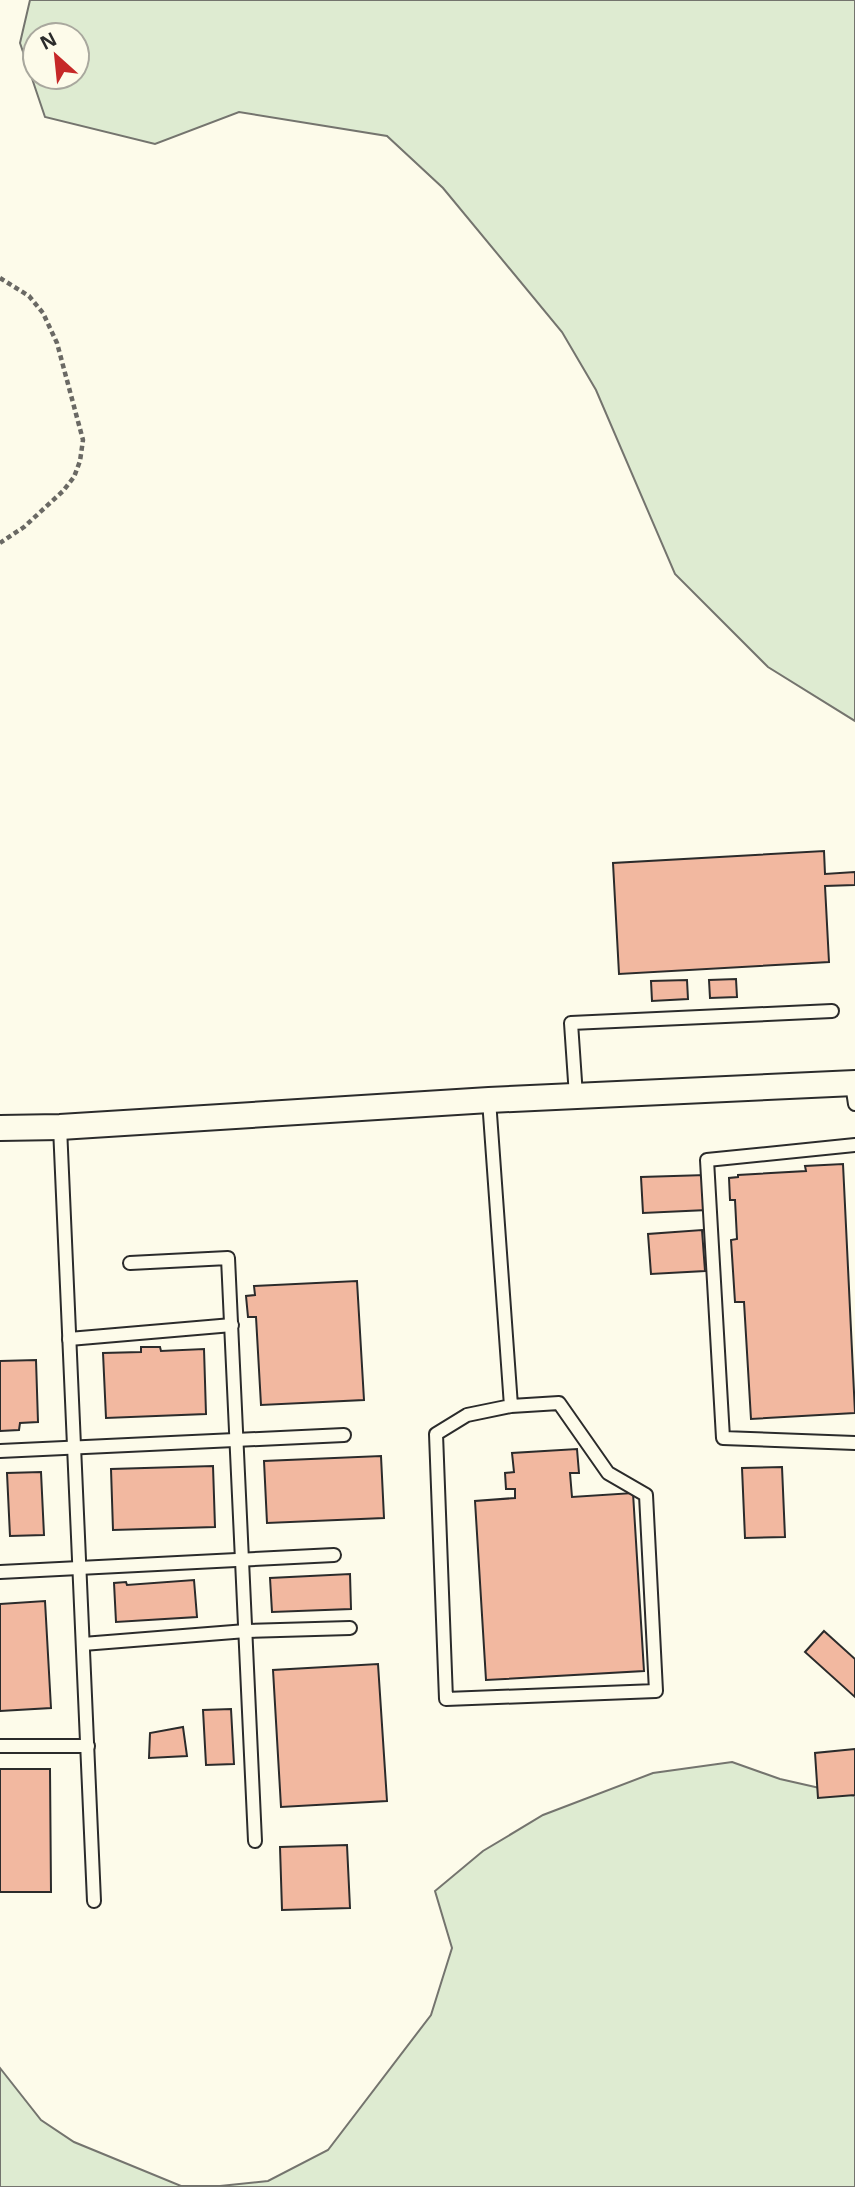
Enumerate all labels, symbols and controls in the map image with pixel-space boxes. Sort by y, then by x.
north arrow [21,21,91,91]
text: N [35,26,61,56]

